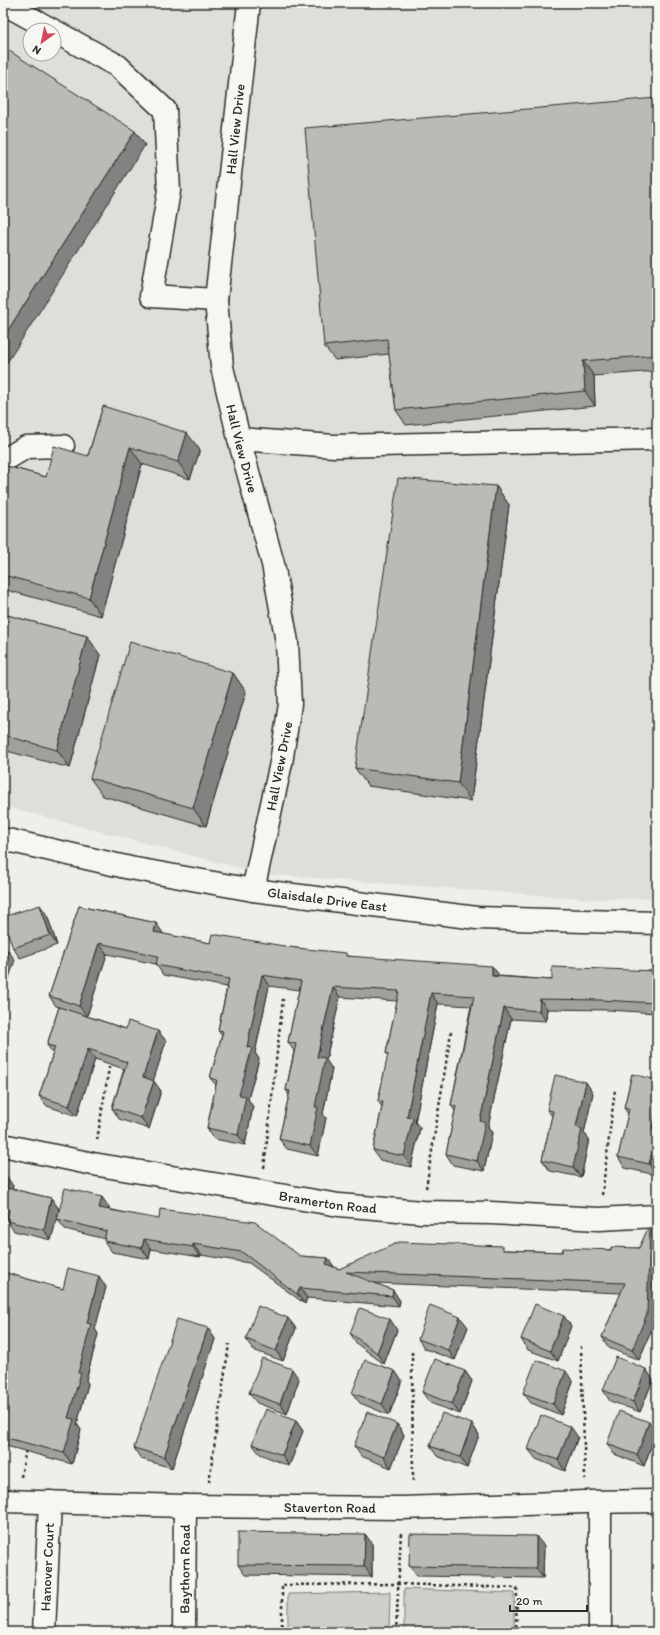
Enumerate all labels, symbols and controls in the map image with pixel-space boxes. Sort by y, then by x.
north arrow [22,22,62,62]
text: N [30,42,43,57]
street label: Hall View Drive [222,83,249,175]
street label: Hall View Drive [222,403,261,495]
street label: Hall View Drive [262,720,297,812]
street label: Glaisdale Drive East [266,884,388,916]
street label: Bramerton Road [278,1187,378,1217]
street label: Staverton Road [284,1499,376,1517]
street label: Hanover Court [37,1522,58,1612]
street label: Baythorn Road [176,1524,194,1614]
scale bar [510,1587,587,1613]
text: 20 m [516,1594,543,1608]

